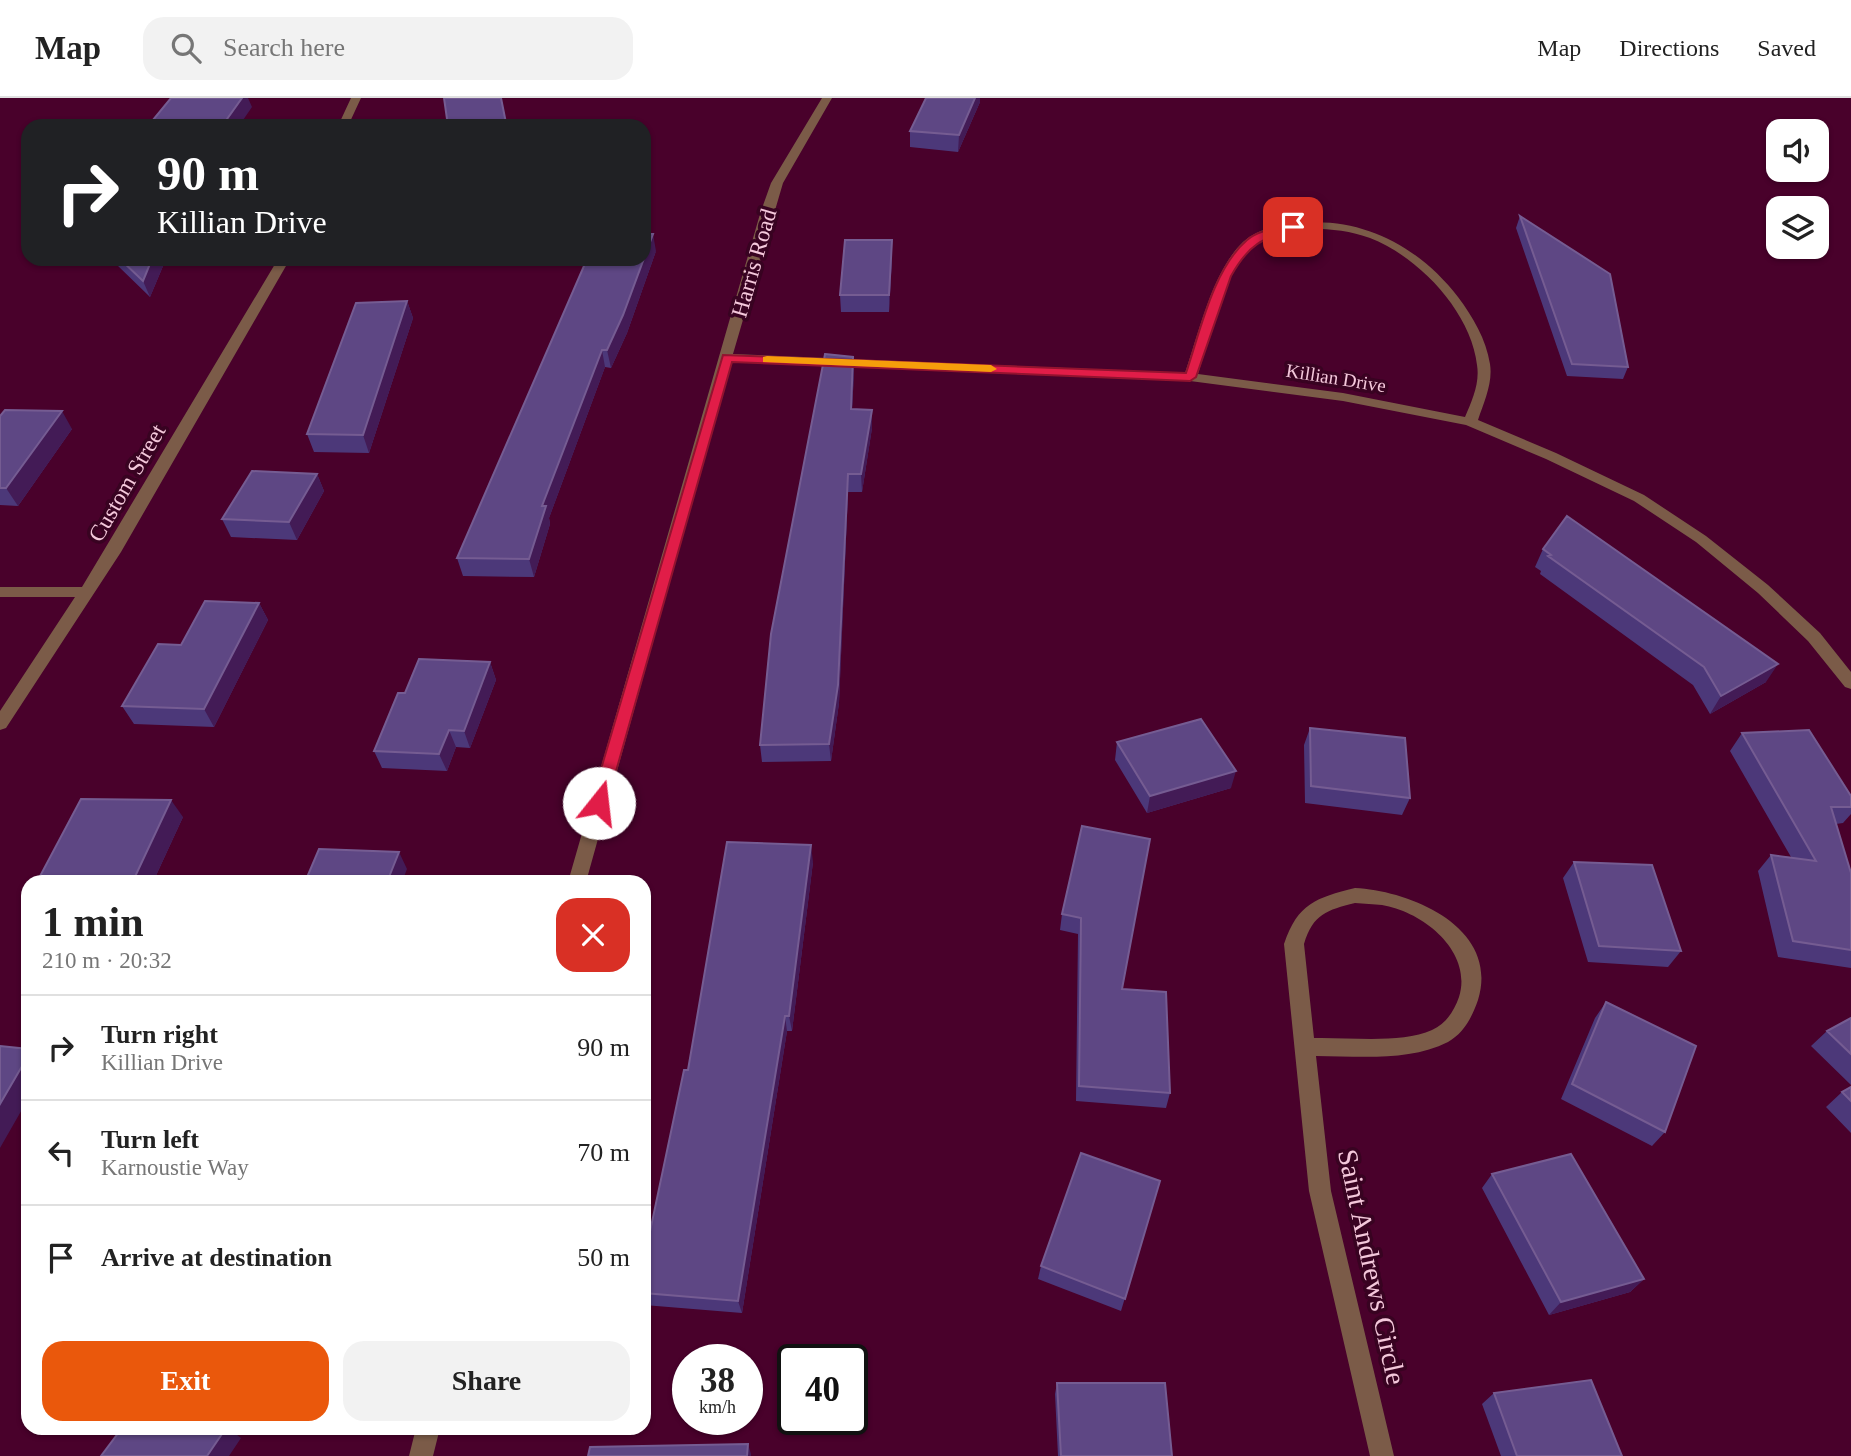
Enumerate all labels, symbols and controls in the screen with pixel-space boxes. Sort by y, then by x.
search box [143,17,633,80]
icon: search [167,29,205,67]
text: Map [35,30,101,66]
text: Search here [223,33,345,62]
text: Map [1537,35,1581,61]
text: Directions [1619,35,1719,61]
text: Saved [1757,35,1816,61]
map controls [1766,119,1829,259]
button: sound [1766,119,1829,182]
text: 90 m [157,146,259,201]
icon: right [42,147,133,238]
button: layers [1766,196,1829,259]
pin [1263,197,1323,257]
text: Killian Drive [157,204,327,240]
street label: Harris Road [727,205,782,320]
icon: arrive [1274,208,1312,246]
street label: Killian Drive [1285,360,1387,396]
street label: Custom Street [83,420,171,546]
position arrow [562,766,636,840]
button: close [556,898,630,972]
text: 1 min [42,899,144,945]
text: 210 m · 20:32 [42,948,172,973]
text: Turn right [101,1020,218,1049]
icon: right [42,1029,80,1067]
text: 90 m [577,1033,630,1062]
text: Killian Drive [101,1050,223,1075]
text: Turn left [101,1125,199,1154]
icon: left [42,1134,80,1172]
text: 70 m [577,1138,630,1167]
street label: Saint Andrews Circle [1332,1147,1412,1387]
text: Karnoustie Way [101,1155,249,1180]
icon: arrive [42,1239,80,1277]
text: Arrive at destination [101,1243,332,1272]
text: 50 m [577,1243,630,1272]
button: Exit [42,1341,329,1421]
button: Share [343,1341,630,1421]
speed limit sign: 40 [777,1344,868,1435]
text: 38 [700,1361,735,1400]
text: km/h [699,1397,736,1417]

